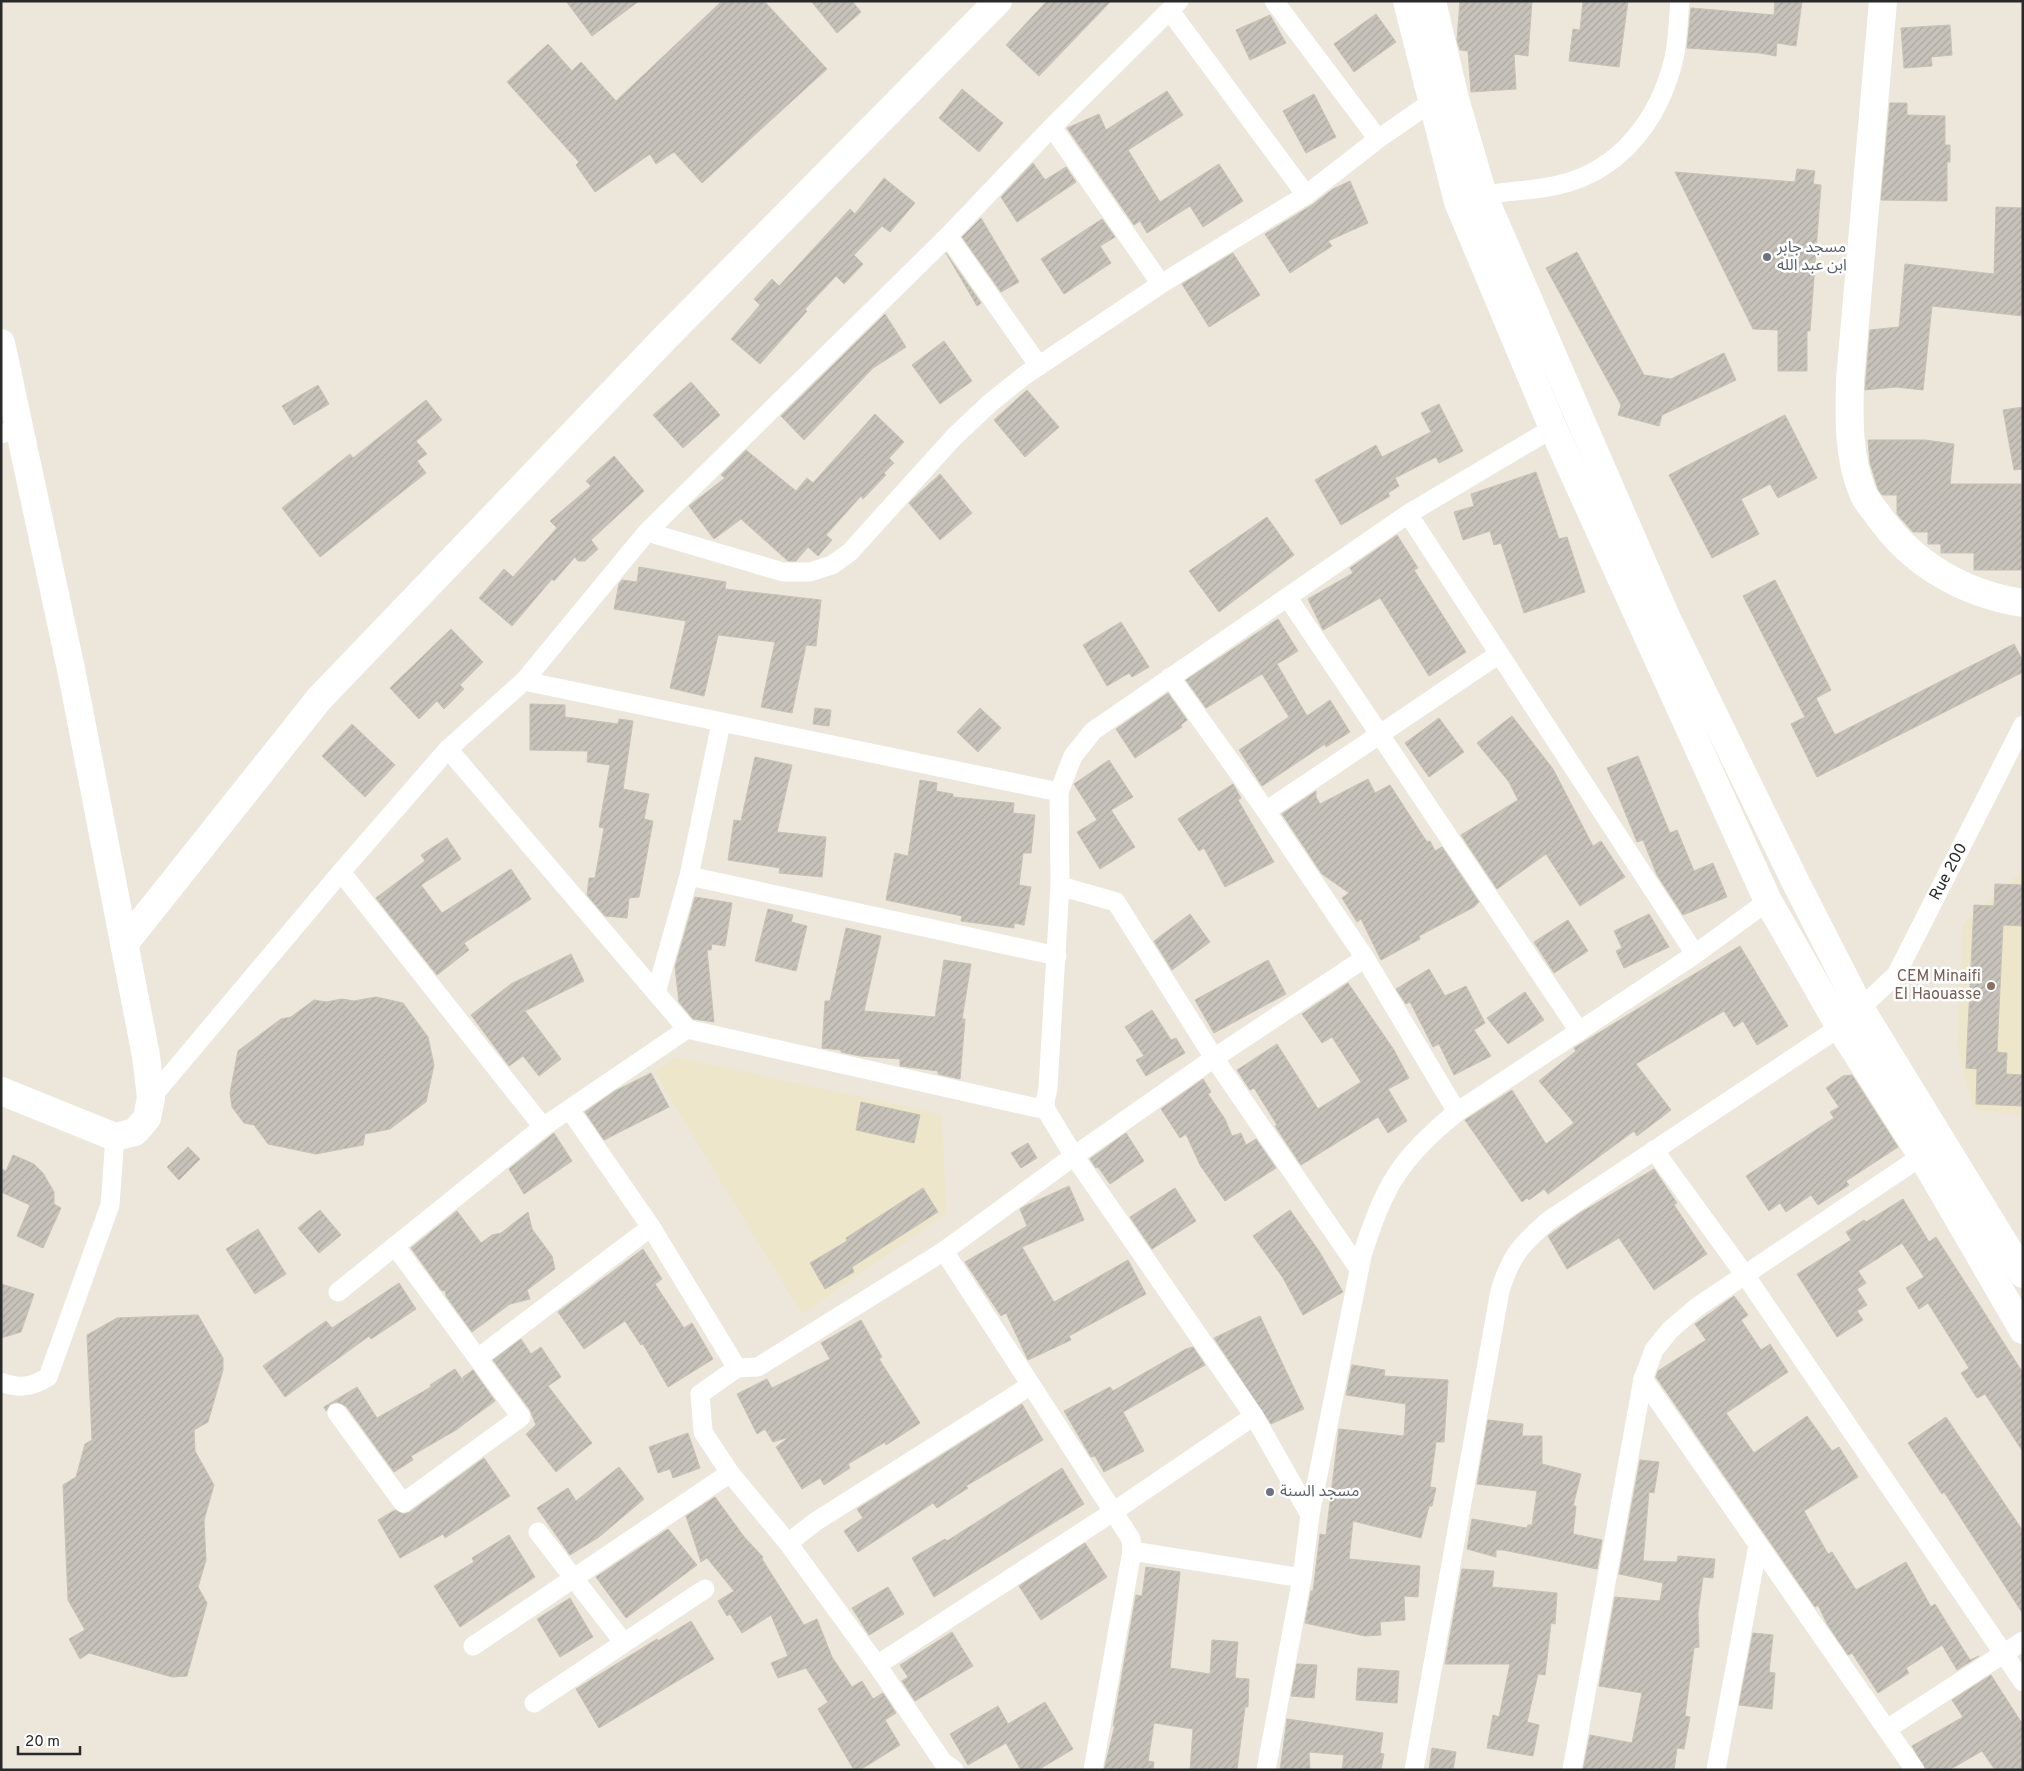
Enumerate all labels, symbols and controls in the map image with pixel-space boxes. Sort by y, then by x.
place label: مسجد جابر ابن عبد الله [1776,238,1847,276]
marker: مسجد جابر ابن عبد الله [1761,251,1773,263]
street label: Rue 200 [1926,840,1972,904]
place label: CEM Minaifi El Haouasse [1894,967,1981,1005]
marker: CEM Minaifi El Haouasse [1985,980,1997,992]
place label: مسجد السنة [1280,1482,1359,1502]
marker: مسجد السنة [1264,1486,1276,1498]
scale bar [18,1724,80,1756]
text: 20 m [25,1733,60,1752]

